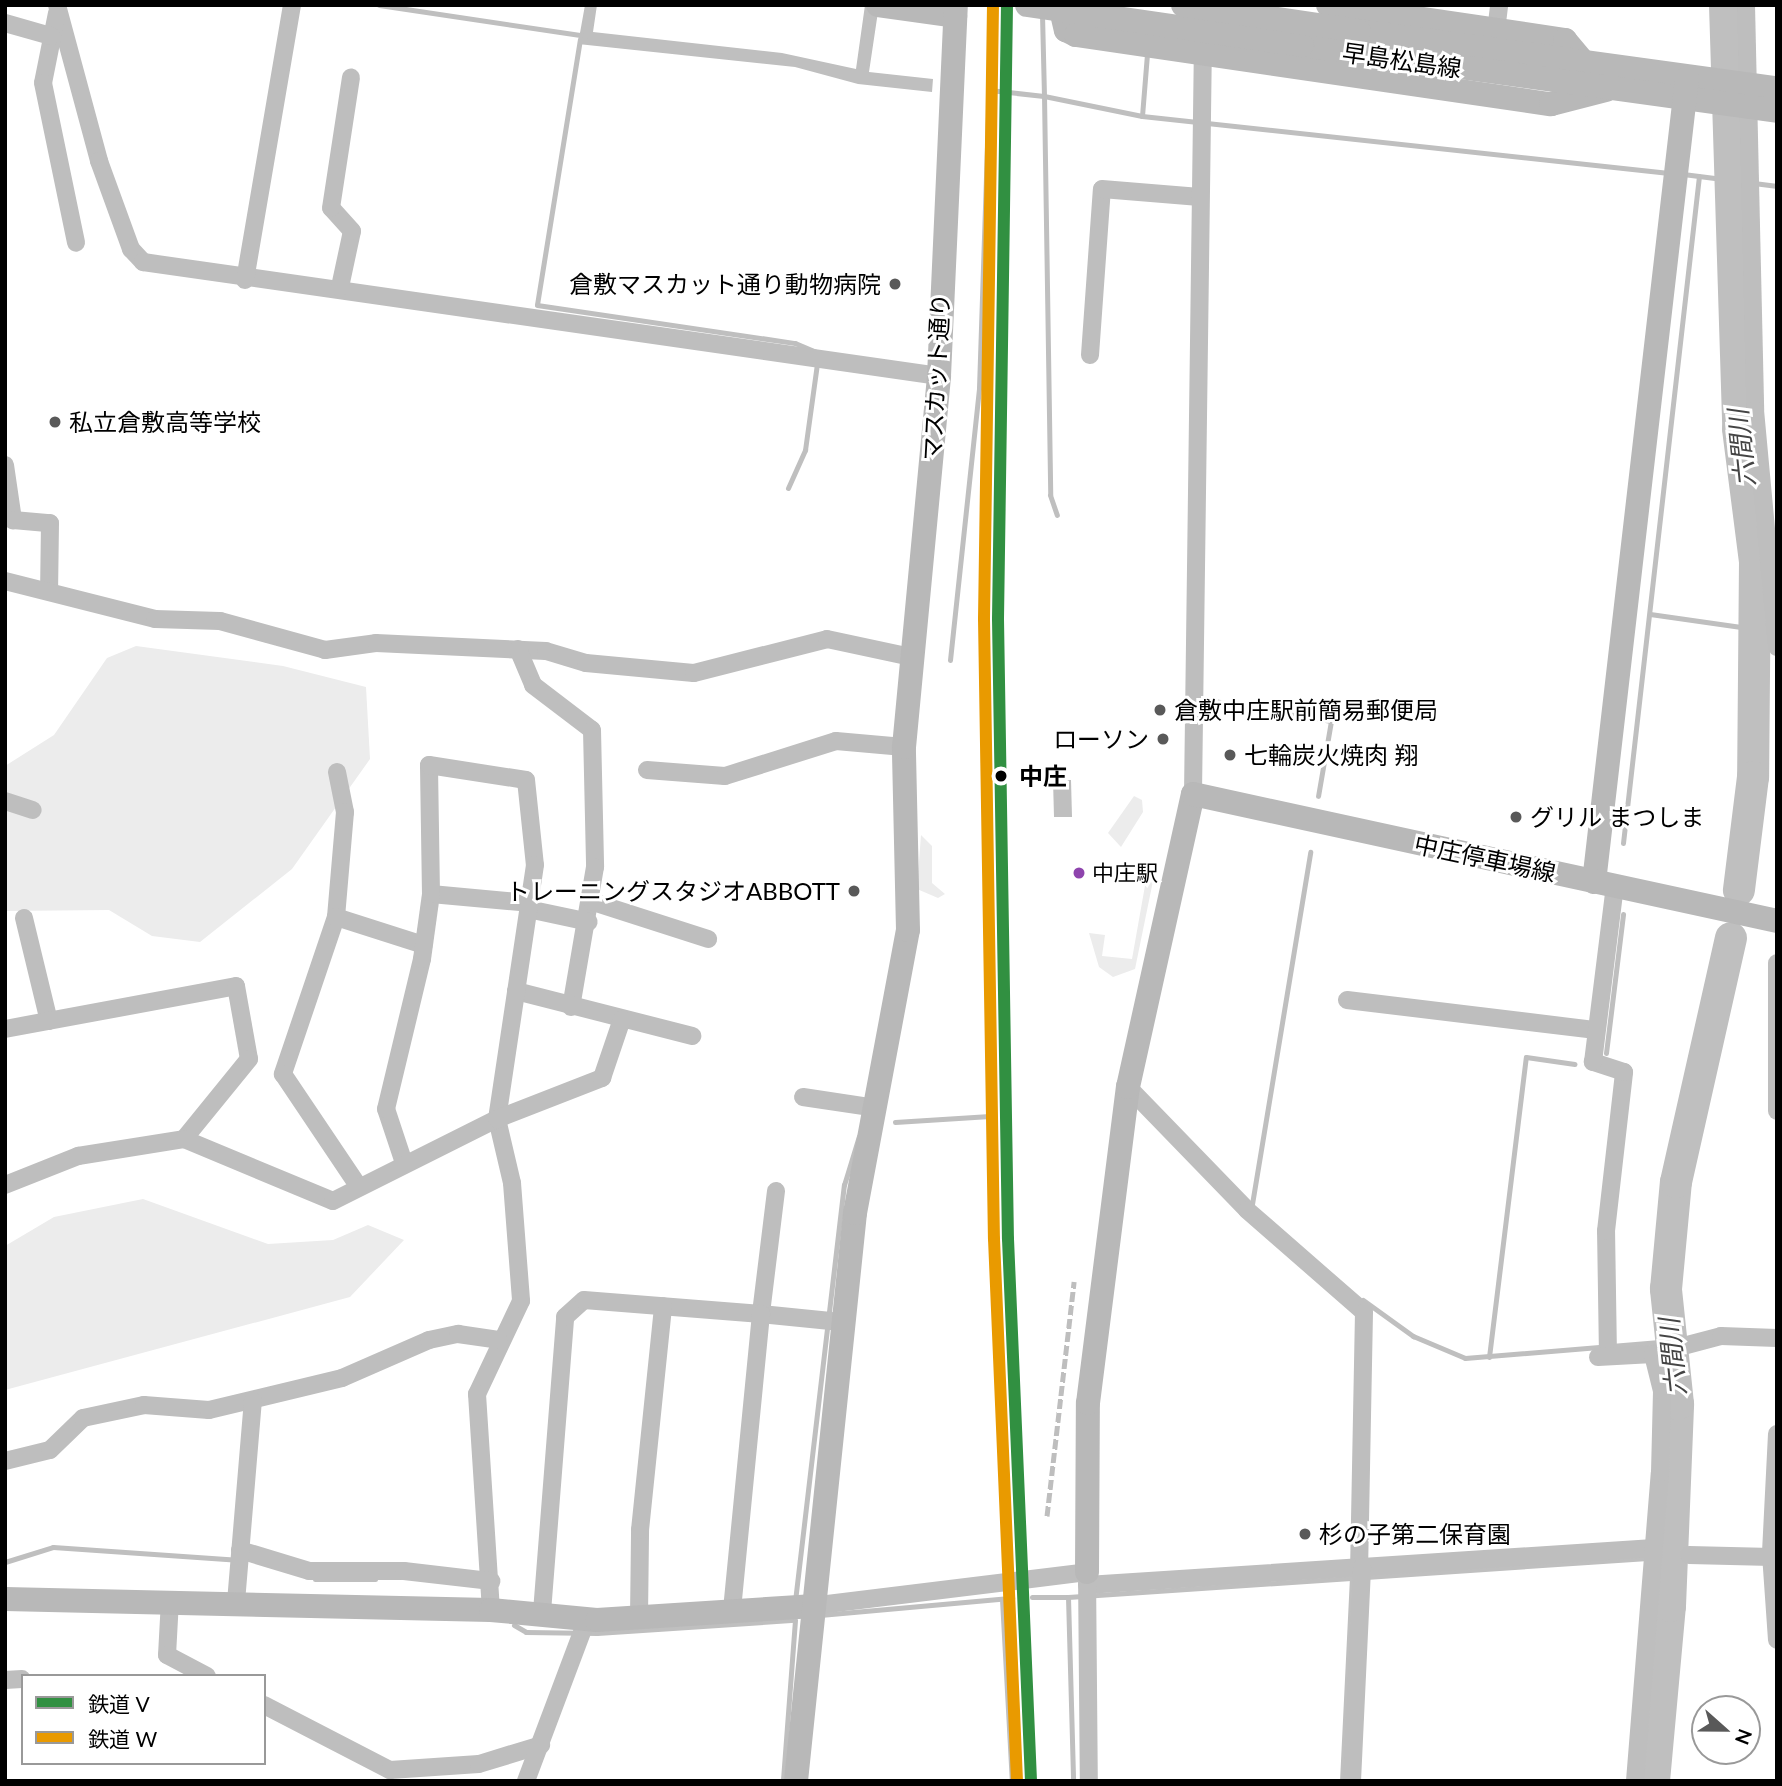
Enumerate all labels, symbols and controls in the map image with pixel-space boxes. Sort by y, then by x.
street label: 早島松島線 [1341,37,1463,83]
place label: 倉敷マスカット通り動物病院 [569,270,881,298]
marker: 倉敷マスカット通り動物病院 [887,276,903,292]
street label: マスカット通り [917,292,955,462]
place label: 私立倉敷高等学校 [69,408,261,436]
water label: 六間川 [1722,408,1762,488]
marker: 私立倉敷高等学校 [47,414,63,430]
place label: 倉敷中庄駅前簡易郵便局 [1174,696,1438,724]
marker: 倉敷中庄駅前簡易郵便局 [1152,702,1168,718]
place label: ローソン [1053,725,1149,753]
marker: ローソン [1155,731,1171,747]
place label: 七輪炭火焼肉 翔 [1244,741,1418,769]
marker: 七輪炭火焼肉 翔 [1222,747,1238,763]
place label: 中庄 [1019,762,1067,790]
marker: 中庄 [989,764,1013,788]
place label: グリル まつしま [1530,803,1704,831]
marker: グリル まつしま [1508,809,1524,825]
street label: 中庄停車場線 [1412,829,1558,887]
place label: 中庄駅 [1092,860,1158,886]
marker: 中庄駅 [1072,866,1086,880]
place label: トレーニングスタジオABBOTT [506,877,840,905]
marker: トレーニングスタジオABBOTT [846,883,862,899]
water label: 六間川 [1653,1317,1693,1397]
place label: 杉の子第二保育園 [1319,1520,1511,1548]
marker: 杉の子第二保育園 [1297,1526,1313,1542]
legend [21,1674,266,1765]
text: 鉄道 V [88,1691,150,1716]
north arrow [1691,1695,1761,1765]
text: 鉄道 W [88,1726,157,1751]
text: N [1731,1726,1758,1748]

